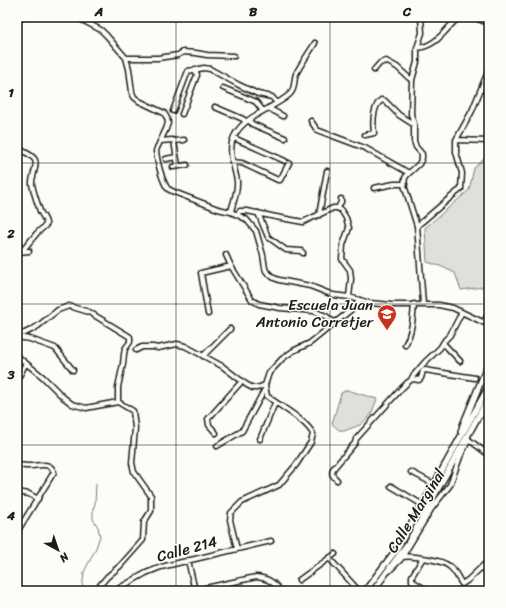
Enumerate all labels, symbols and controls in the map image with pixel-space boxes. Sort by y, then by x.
text: A [94,0,103,23]
text: B [249,0,258,23]
text: C [402,0,412,23]
text: 1 [8,81,14,104]
text: 2 [6,222,15,245]
place label: Escuela Juan Antonio Corretjer [255,292,374,335]
school or university icon: Escuela Juan Antonio Corretjer [376,303,398,331]
text: 3 [6,363,15,386]
street label: Calle Marginal [380,463,453,558]
text: 4 [6,504,16,527]
street label: Calle 214 [154,528,220,570]
north arrow [38,530,78,570]
text: N [55,547,74,567]

